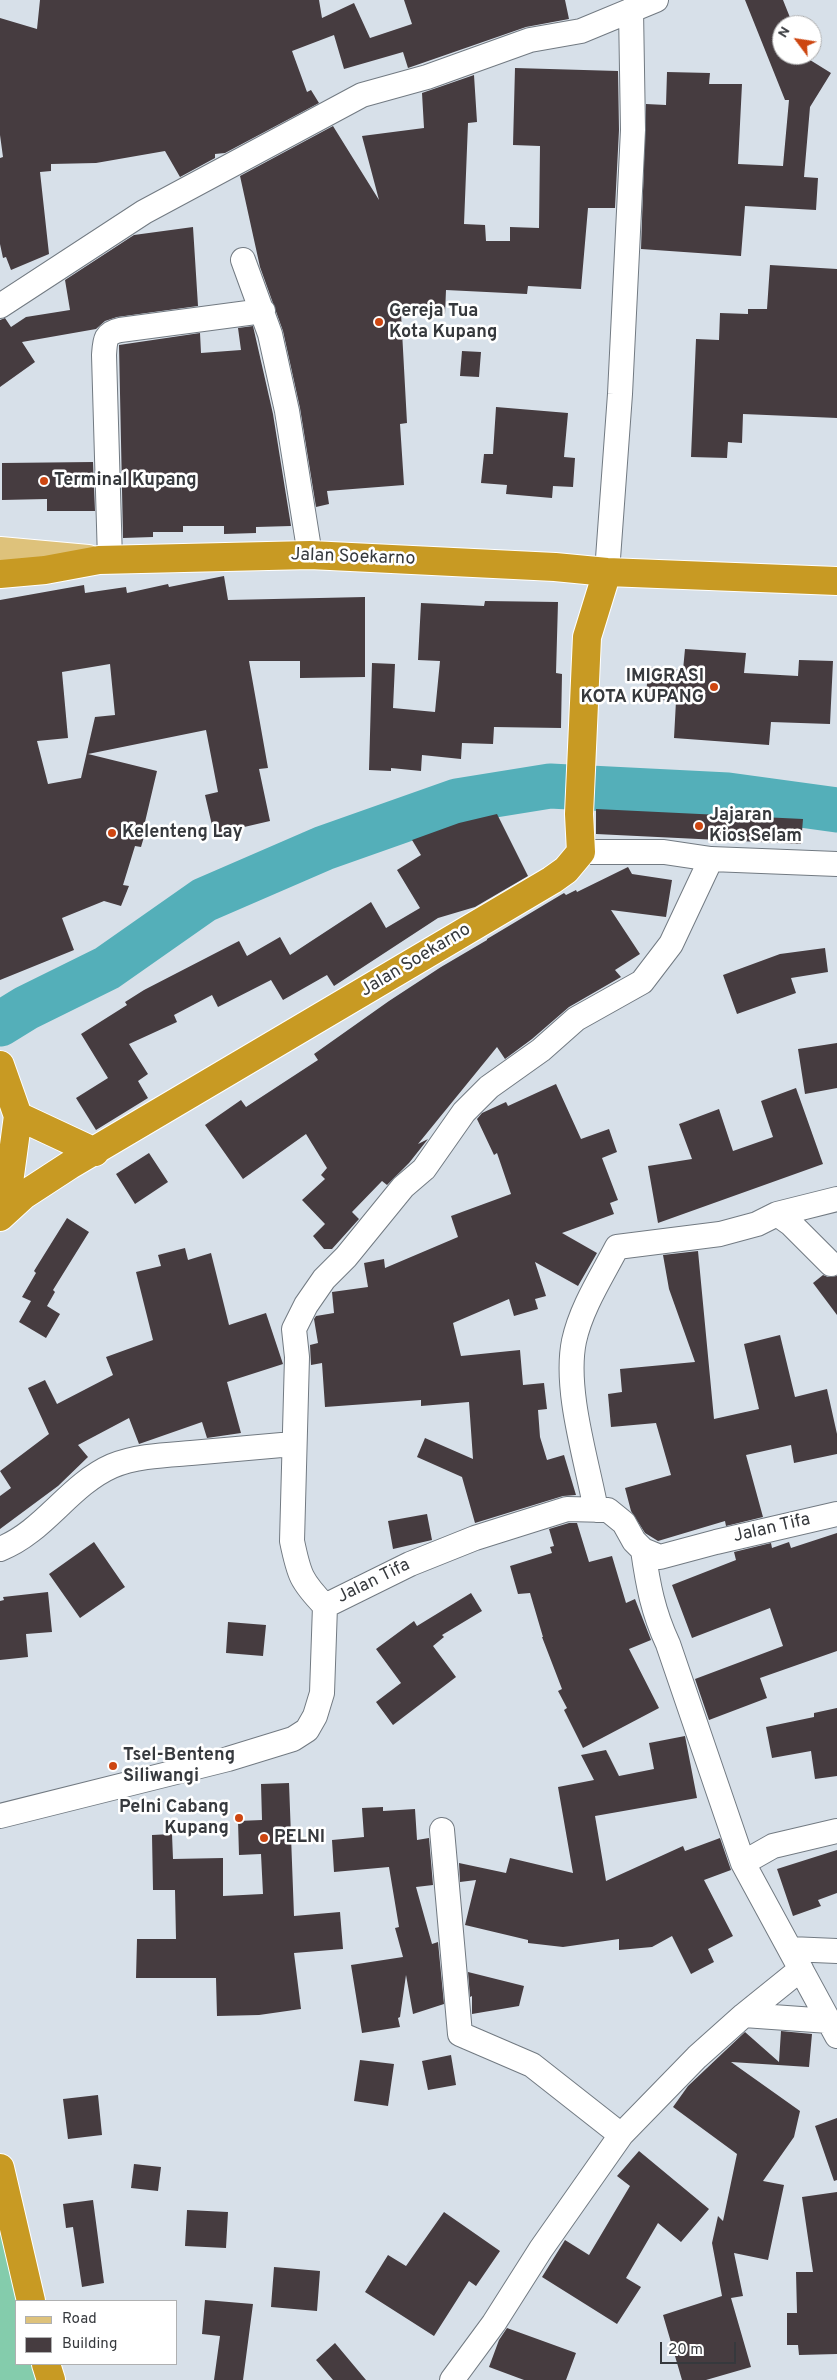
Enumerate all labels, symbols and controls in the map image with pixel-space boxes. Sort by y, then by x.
north arrow [772,15,822,65]
text: N [775,24,794,41]
place label: Gereja Tua Kota Kupang [389,301,497,344]
marker: Gereja Tua Kota Kupang [373,316,385,328]
place label: Terminal Kupang [54,470,197,492]
marker: Terminal Kupang [38,475,50,487]
street label: Jalan Soekarno [290,545,416,571]
place label: IMIGRASI KOTA KUPANG [580,666,704,709]
marker: IMIGRASI KOTA KUPANG [708,681,720,693]
place label: Jajaran Kios Selam [709,805,802,848]
marker: Jajaran Kios Selam [693,820,705,832]
place label: Kelenteng Lay [122,822,243,844]
marker: Kelenteng Lay [106,827,118,839]
street label: Jalan Soekarno [357,920,475,1002]
street label: Jalan Tifa [731,1510,813,1548]
street label: Jalan Tifa [334,1555,414,1609]
place label: Tsel-Benteng Siliwangi [123,1745,235,1788]
marker: Tsel-Benteng Siliwangi [107,1760,119,1772]
place label: Pelni Cabang Kupang [119,1797,229,1840]
marker: Pelni Cabang Kupang [233,1812,245,1824]
place label: PELNI [274,1827,325,1849]
marker: PELNI [258,1832,270,1844]
legend [15,2300,178,2365]
text: Road [62,2310,97,2329]
scale bar [662,2332,738,2364]
text: Building [62,2335,117,2354]
text: 20 m [668,2341,703,2360]

